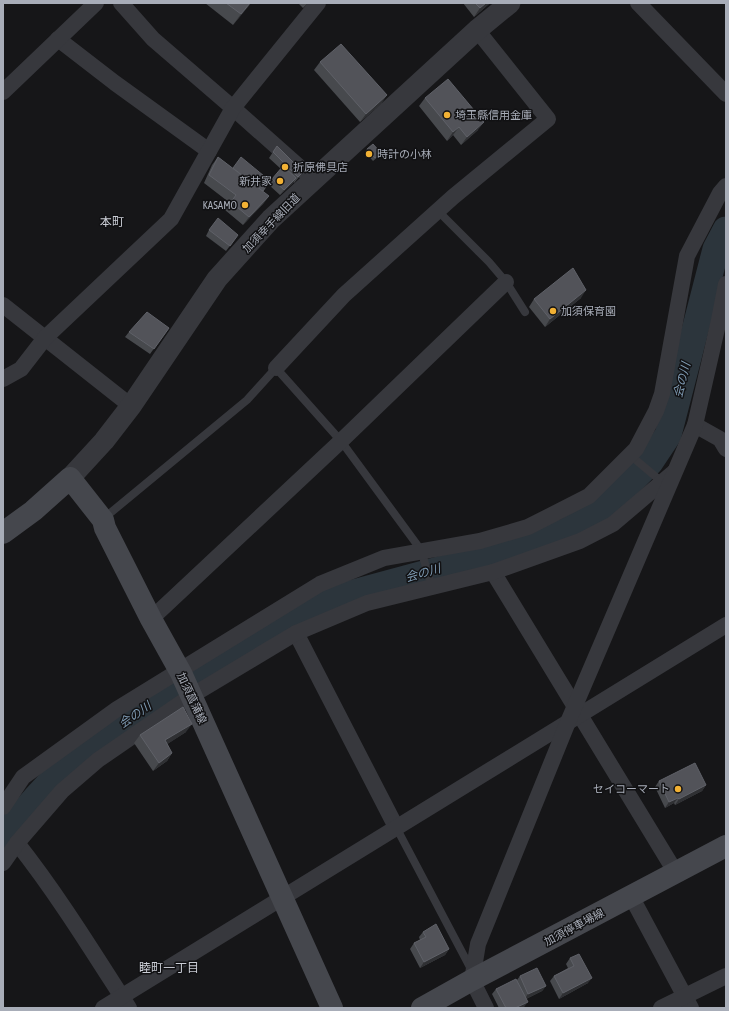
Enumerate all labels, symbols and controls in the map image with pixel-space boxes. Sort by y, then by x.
place label: 埼玉縣信用金庫 [455,109,532,121]
marker: 埼玉縣信用金庫 [442,110,452,120]
place label: 時計の小林 [377,148,432,160]
marker: 時計の小林 [364,149,374,159]
place label: 折原佛具店 [293,161,348,173]
marker: 折原佛具店 [280,162,290,172]
place label: 新井家 [239,175,272,187]
marker: 新井家 [275,176,285,186]
street label: 加須幸手線旧道 [240,191,302,255]
place label: KASAMO [202,199,237,211]
marker: KASAMO [240,200,250,210]
district label: 本町 [100,215,124,229]
place label: 加須保育園 [561,305,616,317]
marker: 加須保育園 [548,306,558,316]
water label: 会の川 [671,359,694,399]
water label: 会の川 [404,561,444,585]
street label: 加須菖蒲線 [175,671,209,725]
water label: 会の川 [116,698,155,731]
place label: セイコーマート [593,783,670,795]
marker: セイコーマート [673,784,683,794]
street label: 加須停車場線 [542,906,606,948]
district label: 睦町一丁目 [139,961,199,975]

